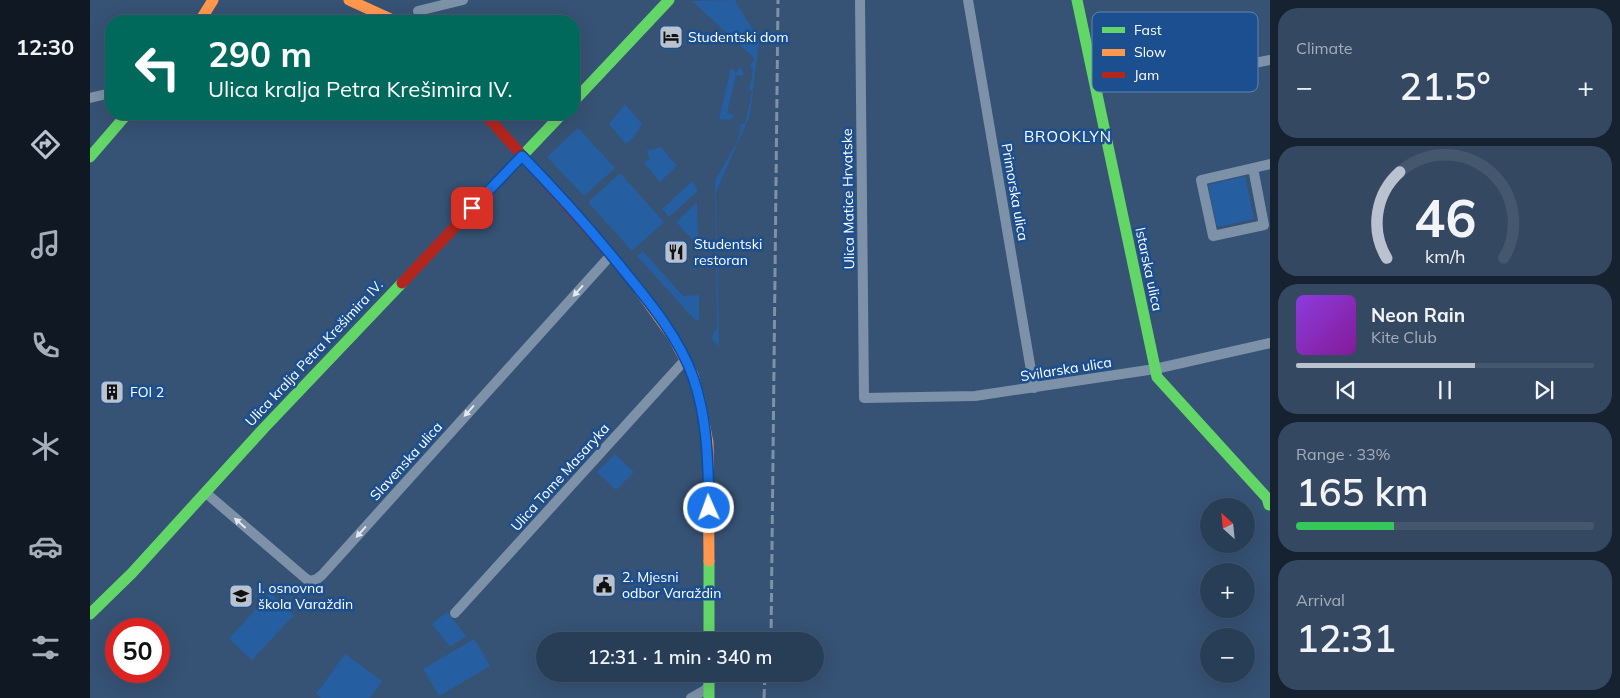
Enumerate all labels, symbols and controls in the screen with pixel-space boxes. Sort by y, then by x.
legend [1092,12,1258,92]
text: Fast [1134,21,1162,39]
hotel icon: Studentski dom [658,24,684,50]
place label: Studentski dom [688,28,789,46]
text: 290 m [208,32,312,76]
text: 12:30 [16,33,74,61]
icon: left [125,35,190,100]
text: Climate [1296,38,1352,58]
text: Slow [1134,43,1166,61]
text: 21.5° [1399,62,1491,110]
text: Jam [1134,66,1159,84]
text: − [1296,69,1313,104]
text: + [1577,69,1594,104]
text: Ulica kralja Petra Krešimira IV. [208,75,513,103]
icon: directions [28,127,63,162]
district label: BROOKLYN [1024,127,1112,146]
street label: Ulica Matice Hrvatske [838,128,858,270]
street label: Primorska ulica [998,142,1032,242]
text: 46 [1414,185,1476,250]
pin [451,187,493,229]
icon: arrive [458,194,486,222]
street label: Istarska ulica [1131,226,1167,312]
icon: music [28,227,63,262]
place label: Studentski restoran [694,235,762,269]
restaurant icon: Studentski restoran [663,239,689,265]
text: km/h [1425,245,1465,267]
street label: Ulica kralja Petra Krešimira IV. [241,276,387,430]
one-way arrow [572,284,584,296]
text: Neon Rain [1371,303,1465,327]
text: Kite Club [1371,327,1437,347]
icon: phone [28,328,63,363]
street label: Svilarska ulica [1019,353,1113,385]
icon: previous [1332,376,1360,404]
icon: pause [1431,376,1459,404]
icon: next [1530,376,1558,404]
building icon: FOI 2 [99,379,125,405]
place label: FOI 2 [130,383,164,401]
one-way arrow [463,405,475,417]
street label: Slavenska ulica [366,418,446,504]
street label: Ulica Tome Masaryka [507,419,613,535]
icon: climate [28,429,63,464]
text: Range · 33% [1296,444,1391,464]
text: 165 km [1296,468,1429,516]
position arrow [682,481,734,533]
north arrow [1200,498,1255,552]
map controls [1200,498,1255,683]
one-way arrow [233,517,246,528]
one-way arrow [355,526,367,538]
icon: car [28,529,63,564]
button: + [1200,563,1255,618]
place label: 2. Mjesni odbor Varaždin [622,568,721,602]
public building icon: 2. Mjesni odbor Varaždin [591,572,617,598]
place label: I. osnovna škola Varaždin [258,579,353,613]
school or university icon: I. osnovna škola Varaždin [228,583,254,609]
text: Arrival [1296,590,1345,610]
text: 12:31 [1296,614,1396,662]
speed limit sign: 50 [105,618,170,683]
button: − [1200,628,1255,683]
icon: filters [28,630,63,665]
text: 12:31 · 1 min · 340 m [587,645,773,669]

